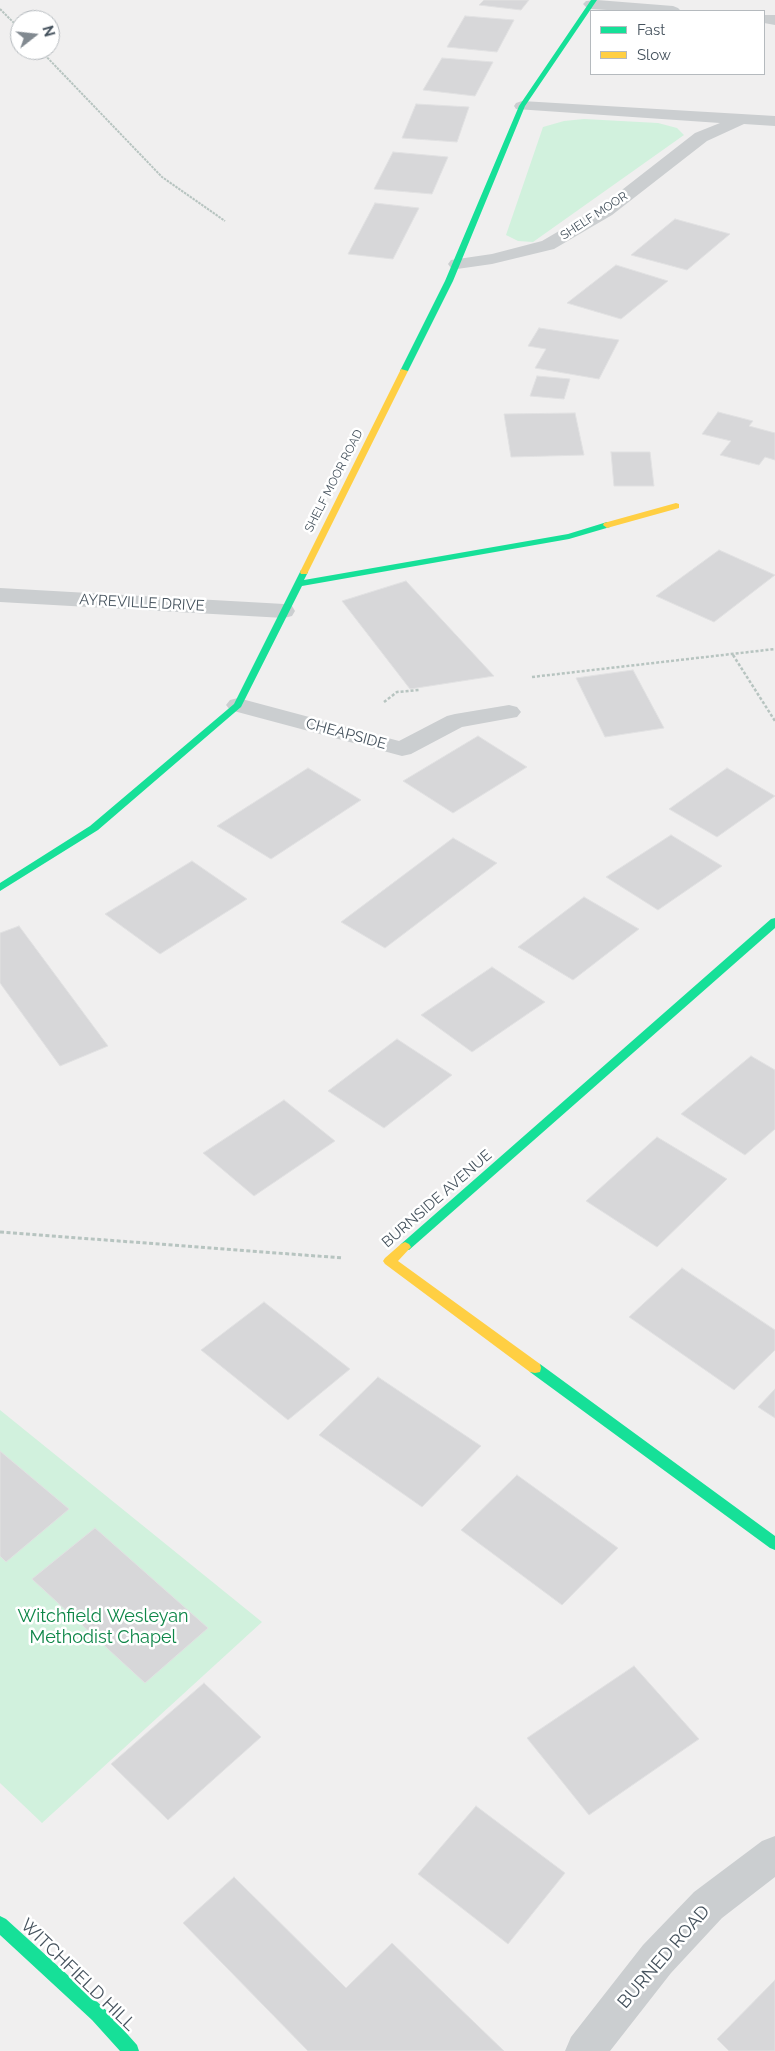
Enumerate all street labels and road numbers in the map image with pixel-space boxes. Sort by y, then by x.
street label: SHELF MOOR [558,189,630,243]
street label: SHELF MOOR ROAD [302,427,366,535]
street label: AYREVILLE DRIVE [79,591,205,615]
street label: CHEAPSIDE [304,715,388,753]
street label: BURNSIDE AVENUE [378,1146,496,1252]
street label: BURNED ROAD [613,1901,715,2013]
street label: WITCHFIELD HILL [16,1914,140,2036]

